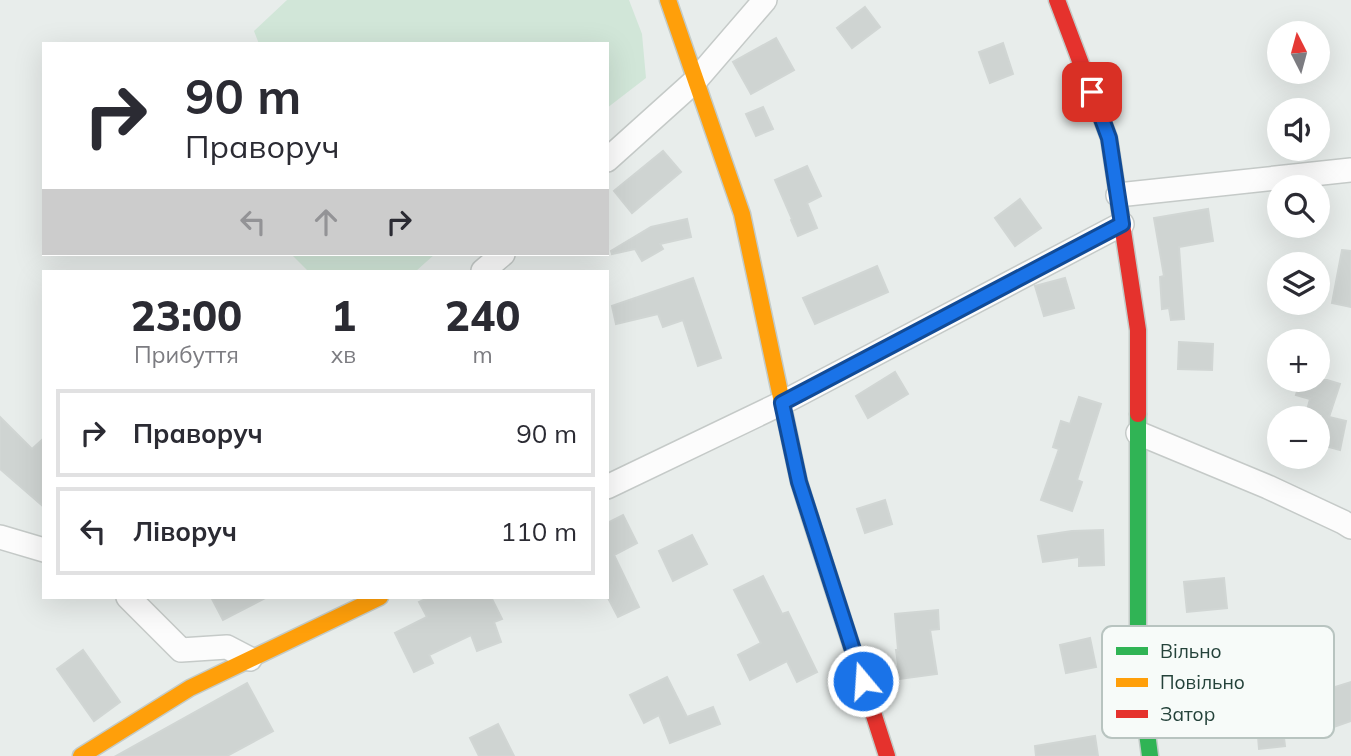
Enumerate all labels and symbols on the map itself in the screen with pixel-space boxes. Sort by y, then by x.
north arrow [1267,21,1330,84]
pin [1062,62,1122,122]
legend [1102,626,1334,738]
text: Вільно [1160,639,1222,663]
position arrow [826,644,900,718]
text: Повільно [1160,670,1245,694]
text: Затор [1160,702,1215,726]

